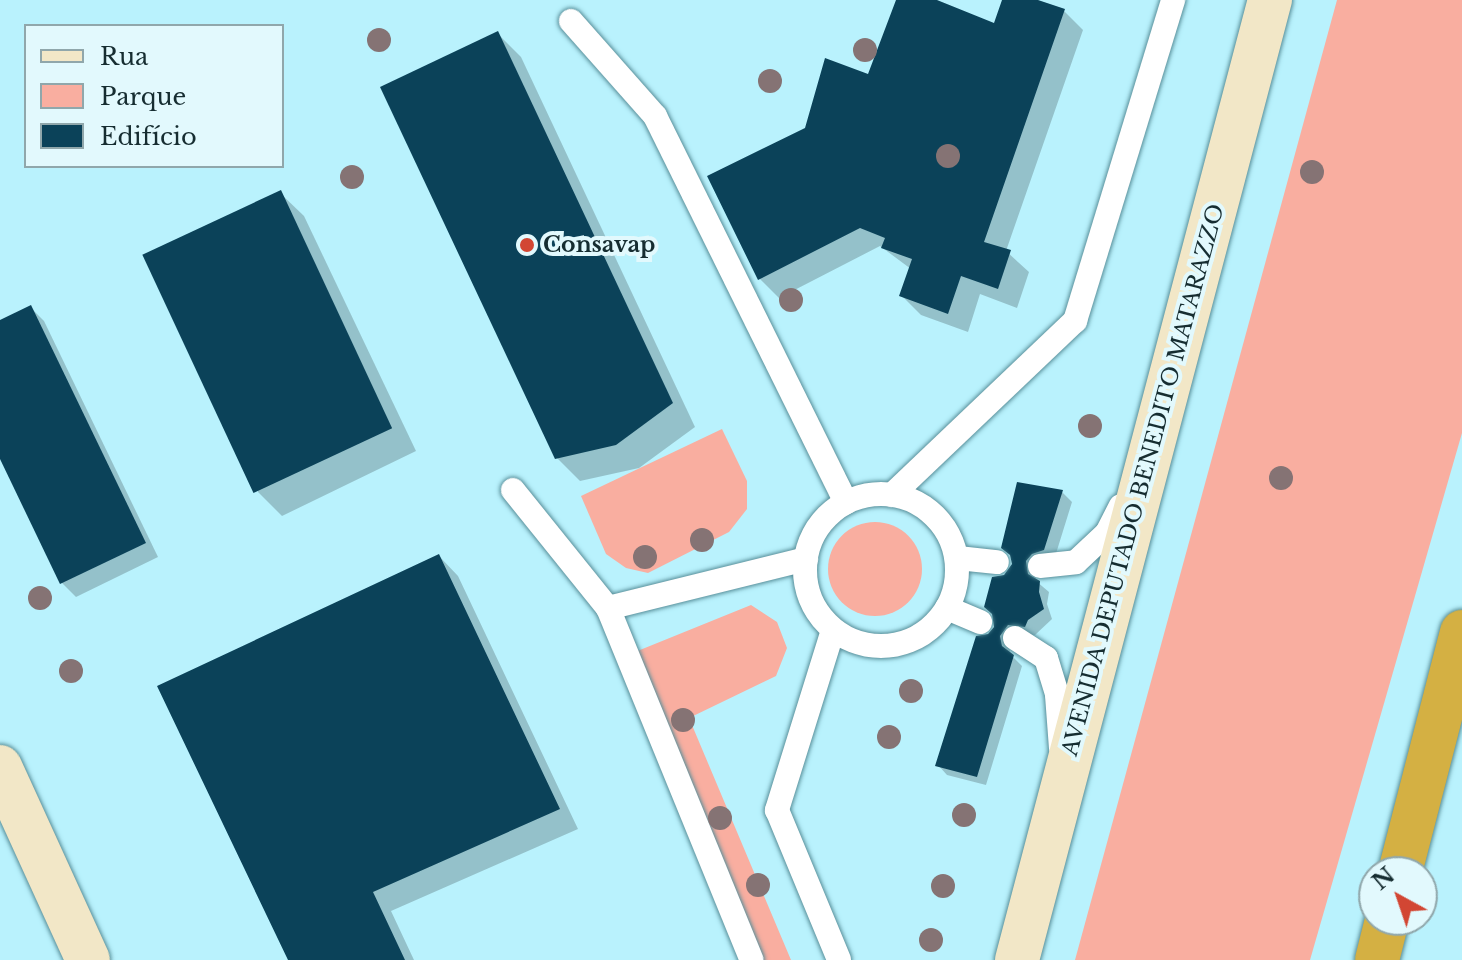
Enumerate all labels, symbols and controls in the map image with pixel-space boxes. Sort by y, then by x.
legend [24,24,284,168]
text: Rua [100,42,148,71]
text: Parque [100,82,186,111]
text: Edifício [100,122,197,151]
street label: AVENIDA DEPUTADO BENEDITO MATARAZZO [1056,201,1230,759]
place label: Consavap [543,232,655,258]
marker: Consavap [518,236,536,254]
north arrow [1358,856,1438,936]
text: N [1367,862,1400,896]

